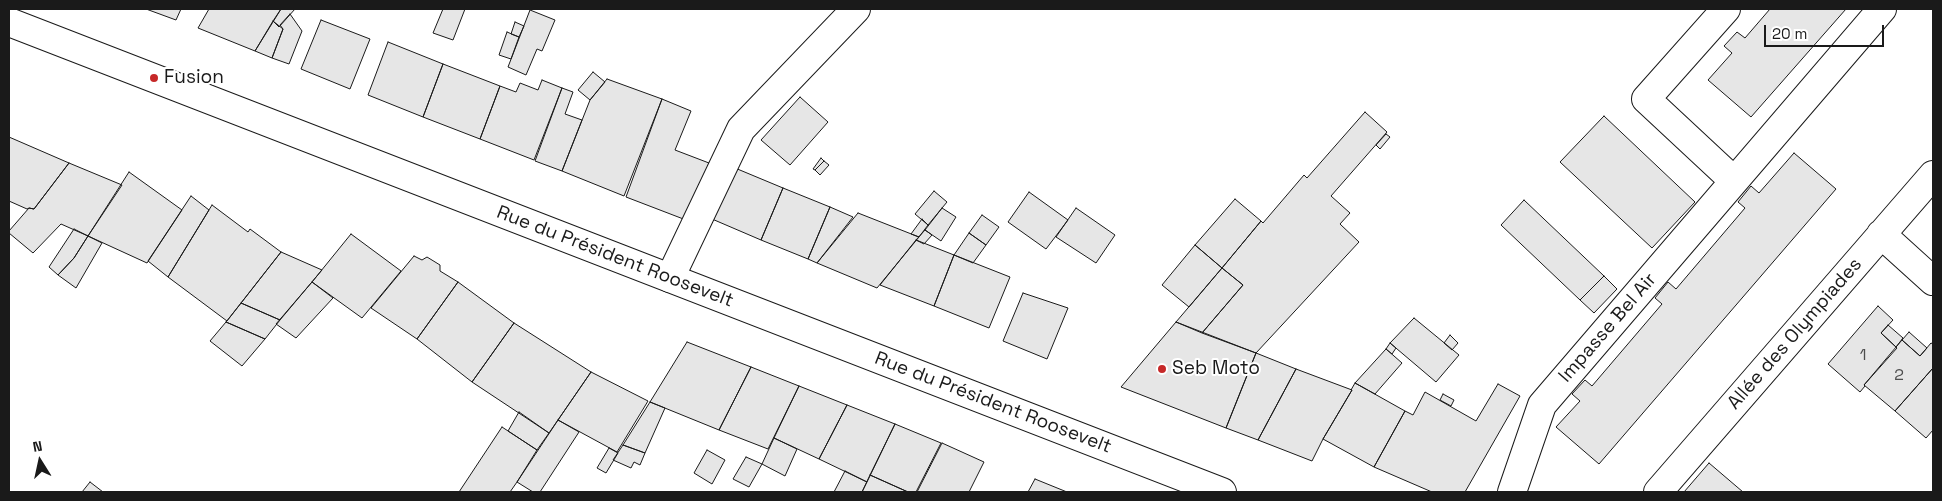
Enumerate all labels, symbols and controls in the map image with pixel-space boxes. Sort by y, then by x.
scale bar [1767,15,1887,47]
text: 20 m [1772,24,1807,43]
place label: Fusion [164,67,224,89]
marker: Fusion [148,72,160,84]
street label: Rue du Président Roosevelt [493,201,737,313]
street label: Allée des Olympiades [1723,254,1867,414]
street label: Impasse Bel Air [1554,269,1662,387]
house number: 1 [1860,346,1866,366]
street label: Rue du Président Roosevelt [871,347,1115,459]
place label: Seb Moto [1172,358,1260,380]
marker: Seb Moto [1156,363,1168,375]
house number: 2 [1894,366,1904,386]
north arrow [15,436,65,486]
text: N [31,437,44,456]

